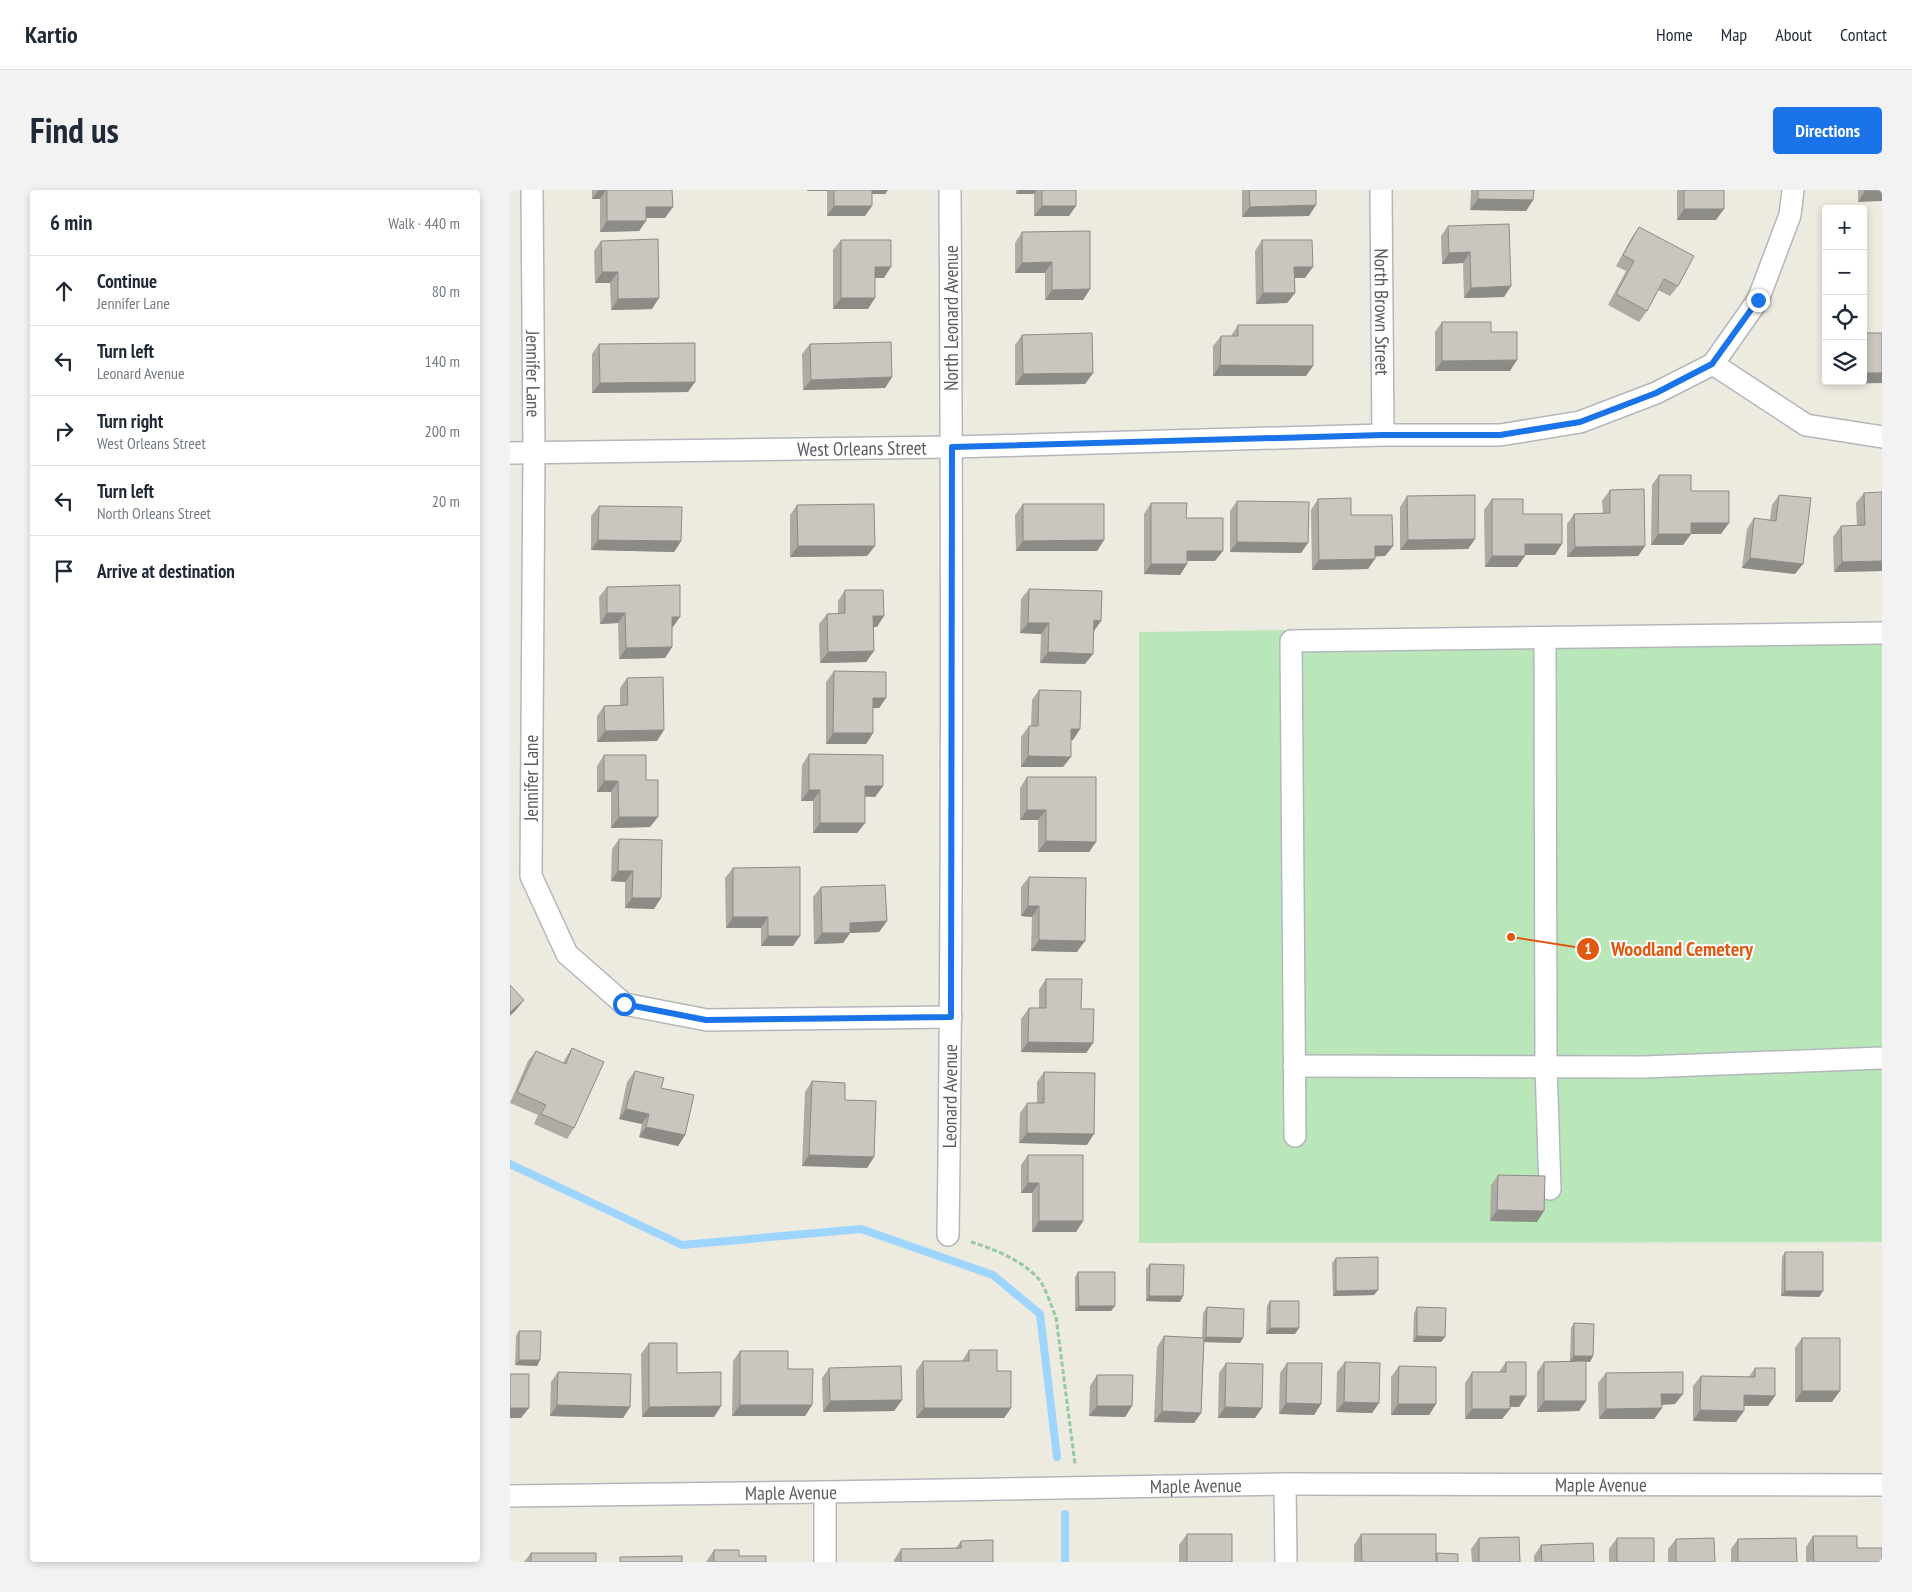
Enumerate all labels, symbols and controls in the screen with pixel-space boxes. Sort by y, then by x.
text: Kartio [25,19,78,50]
text: Home [1656,23,1693,46]
text: Map [1721,23,1747,46]
text: About [1775,23,1812,46]
text: Contact [1840,23,1887,46]
text: Find us [30,107,119,153]
button: Directions [1773,107,1882,154]
map controls [1822,205,1867,385]
button: + [1822,205,1867,250]
text: 6 min [50,209,92,236]
text: Walk · 440 m [388,213,460,233]
street label: North Leonard Avenue [939,245,963,391]
street label: North Brown Street [1369,248,1395,376]
button: − [1822,250,1867,295]
text: Continue [97,269,157,293]
icon: ahead [50,277,78,305]
text: 80 m [432,281,460,301]
route end [1747,289,1770,312]
text: Jennifer Lane [97,293,170,313]
button: locate [1822,295,1867,340]
street label: Jennifer Lane [521,330,546,417]
text: Turn left [97,339,154,363]
button: layers [1822,340,1867,385]
icon: left [50,347,78,375]
text: 140 m [425,351,460,371]
text: Leonard Avenue [97,363,185,383]
text: Turn right [97,409,163,433]
icon: right [50,417,78,445]
text: 200 m [425,421,460,441]
text: West Orleans Street [97,433,206,453]
street label: West Orleans Street [797,435,928,461]
text: Turn left [97,479,154,503]
icon: left [50,487,78,515]
text: 20 m [432,491,460,511]
text: North Orleans Street [97,503,211,523]
icon: arrive [50,557,78,585]
text: Arrive at destination [97,559,235,583]
street label: Jennifer Lane [519,735,543,822]
callout: Woodland Cemetery [1576,932,1763,967]
text: Woodland Cemetery [1610,936,1754,962]
text: 1 [1584,939,1592,958]
route start [613,993,636,1016]
street label: Leonard Avenue [937,1044,962,1148]
street label: Maple Avenue [1555,1472,1647,1497]
street label: Maple Avenue [1150,1473,1242,1498]
street label: Maple Avenue [745,1480,837,1505]

